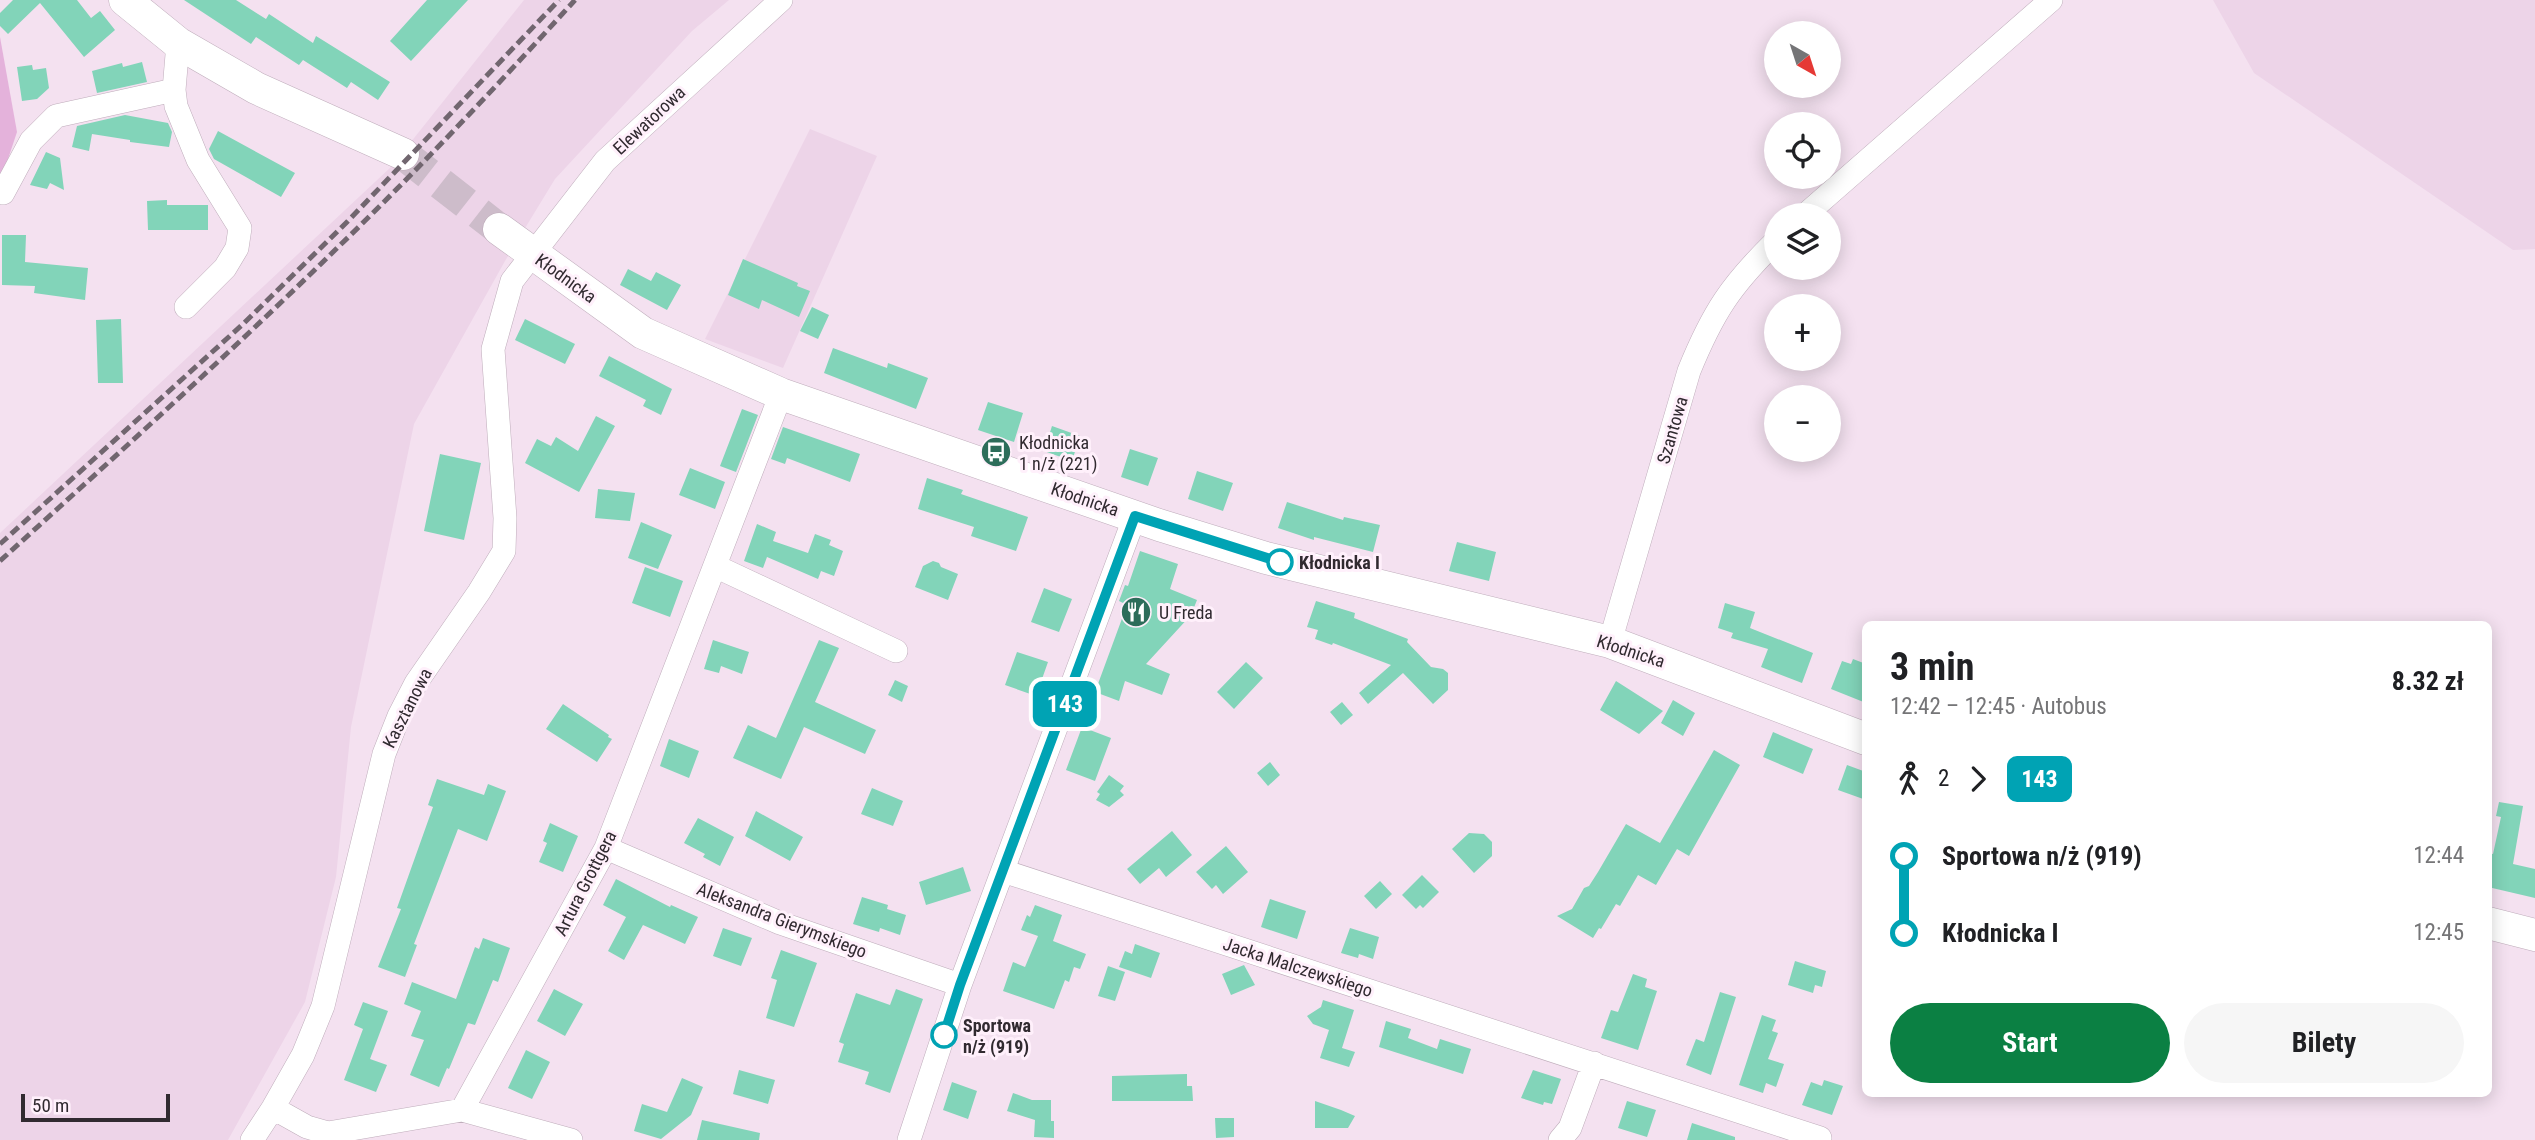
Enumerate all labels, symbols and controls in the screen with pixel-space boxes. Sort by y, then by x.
north arrow [1764,21,1841,98]
map controls [1764,21,1841,462]
street label: Elewatorowa [609,81,689,159]
button: locate [1764,112,1841,189]
button: layers [1764,203,1841,280]
street label: Kłodnicka [531,249,601,307]
button: + [1764,294,1841,371]
button: − [1764,385,1841,462]
street label: Szantowa [1652,394,1692,466]
place label: Kłodnicka 1 n/ż (221) [1019,432,1098,475]
bus stop icon: Kłodnicka 1 n/ż (221) [979,435,1013,469]
street label: Kłodnicka [1048,478,1122,520]
marker: Kłodnicka I [1267,549,1293,575]
place label: Kłodnicka I [1299,552,1380,573]
restaurant icon: U Freda [1119,595,1153,629]
place label: U Freda [1159,602,1213,623]
street label: Kłodnicka [1594,630,1668,672]
text: 3 min [1890,645,1974,689]
street label: Kasztanowa [378,665,436,751]
text: 8.32 zł [2392,666,2464,696]
line badge: 143 [1025,681,1105,727]
text: 143 [1047,690,1083,718]
text: 12:42 – 12:45 · Autobus [1890,693,2107,720]
icon: walk [1890,760,1928,798]
icon: forward [1959,760,1997,798]
text: 2 [1938,765,1949,792]
text: 143 [2021,765,2058,793]
street label: Artura Grottgera [550,827,620,939]
text: Sportowa n/ż (919) [1942,841,2142,871]
text: 12:44 [2413,842,2464,869]
street label: Aleksandra Gierymskiego [694,878,870,962]
text: Kłodnicka I [1942,918,2059,948]
text: 12:45 [2413,919,2464,946]
street label: Jacka Malczewskiego [1221,933,1375,1001]
button: Start [1890,1003,2170,1083]
button: Bilety [2184,1003,2464,1083]
place label: Sportowa n/ż (919) [963,1015,1031,1058]
marker: Sportowa n/ż (919) [931,1022,957,1048]
scale bar [21,1091,170,1123]
text: 50 m [32,1094,69,1117]

